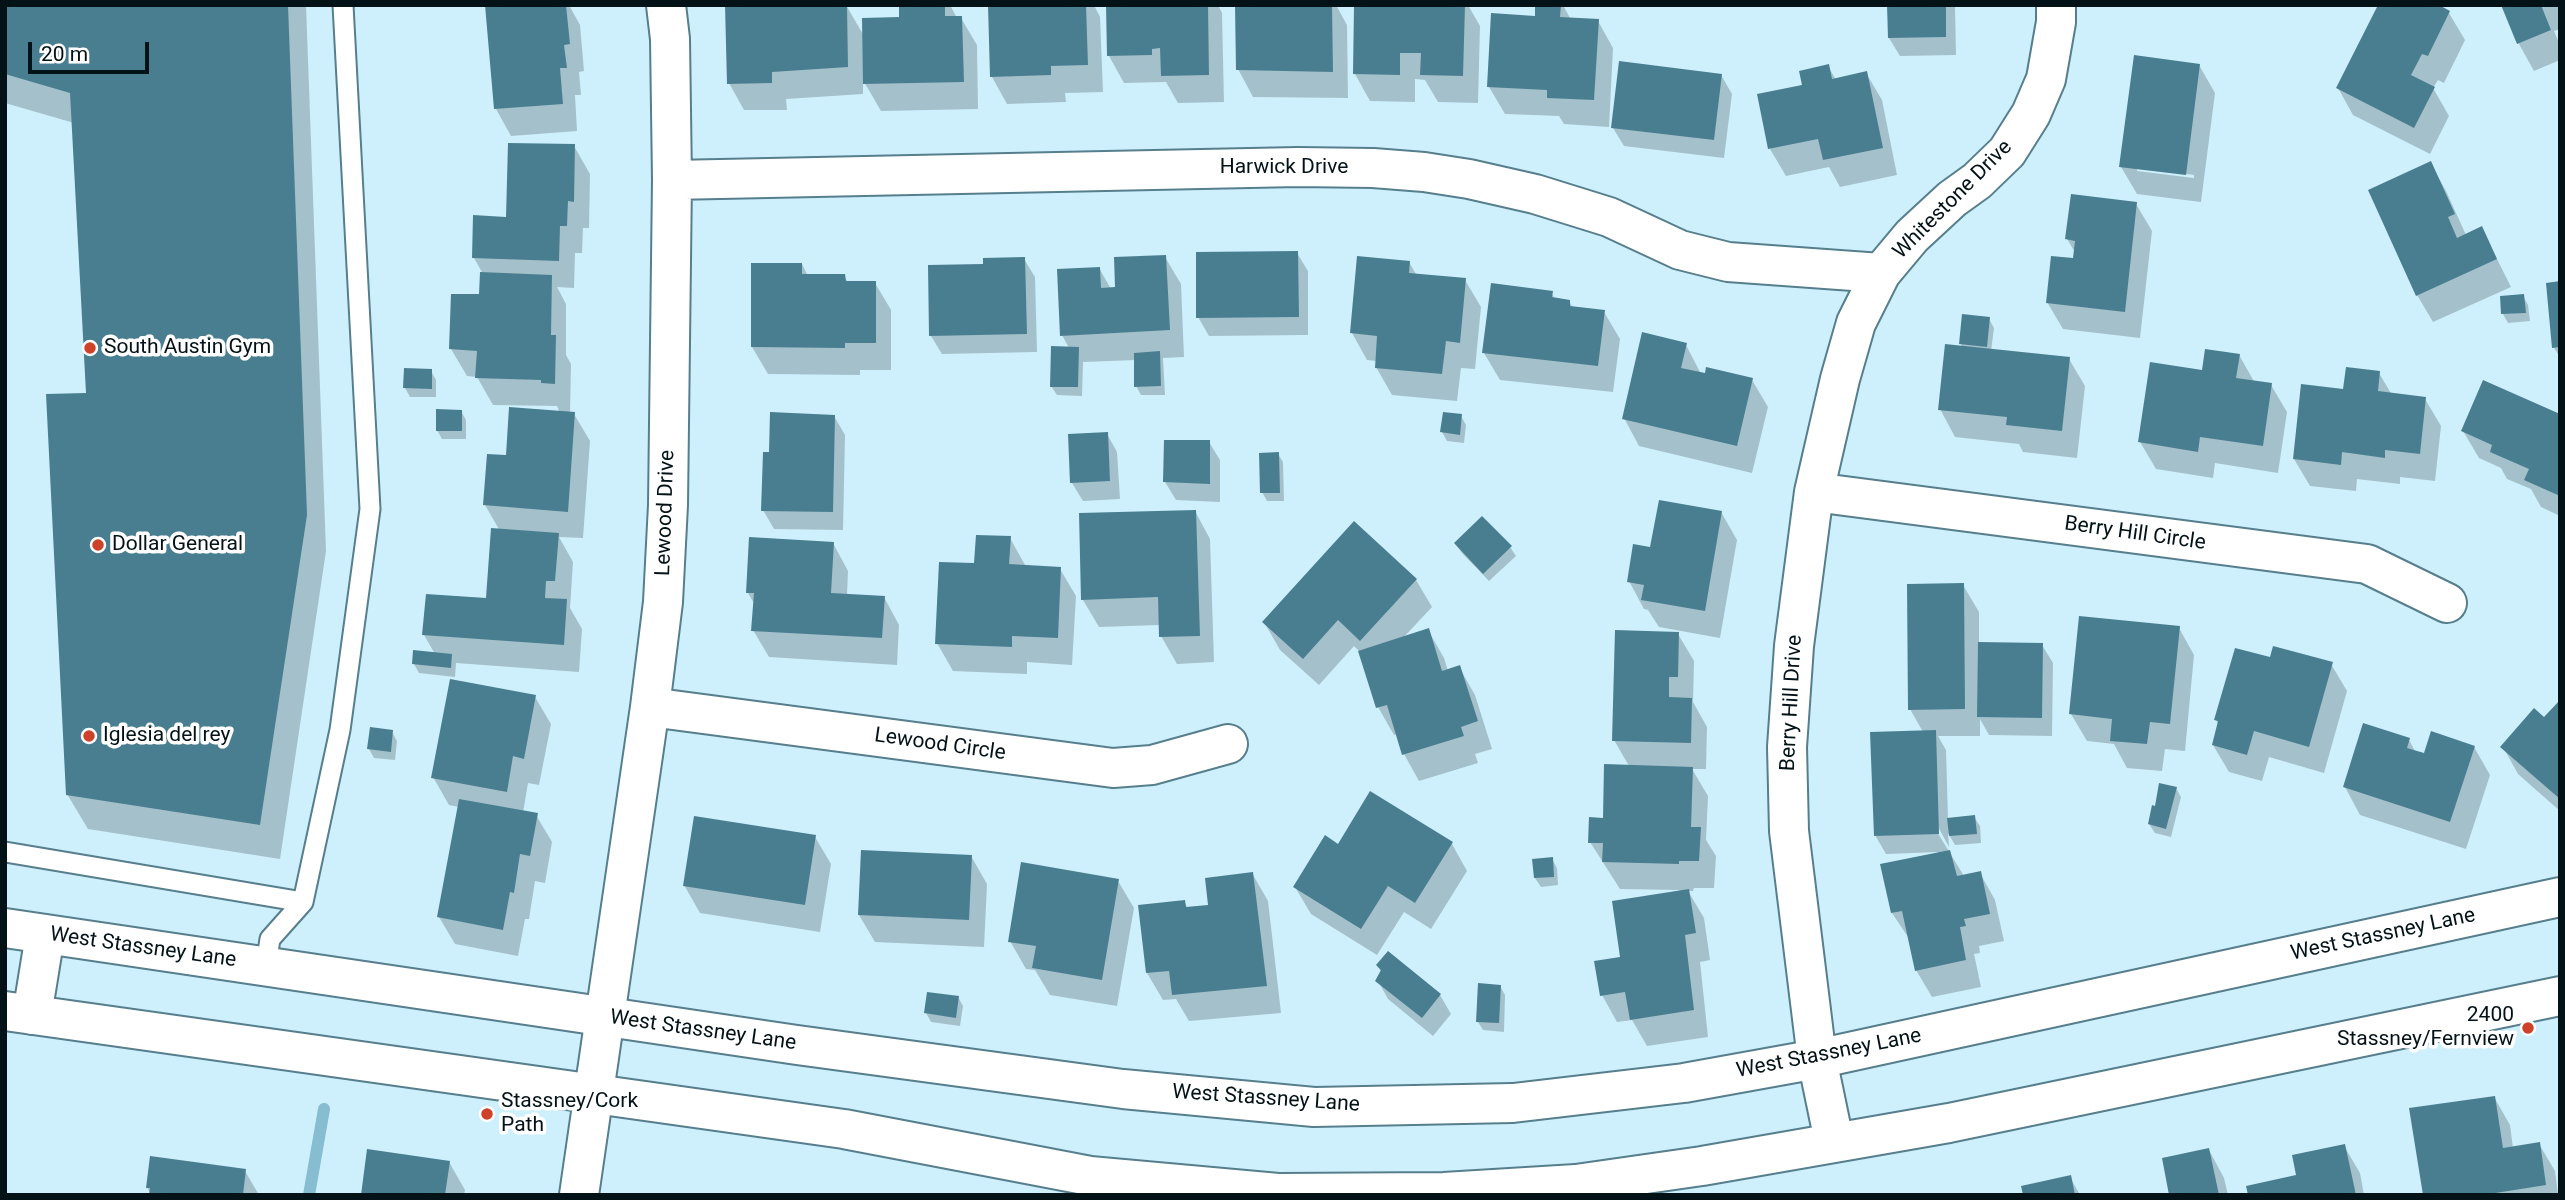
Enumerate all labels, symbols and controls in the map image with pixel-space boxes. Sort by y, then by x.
scale bar [32,28,152,72]
text: 20 m [41,42,88,66]
street label: Whitestone Drive [1888,135,2018,265]
street label: Harwick Drive [1220,155,1348,181]
place label: South Austin Gym [104,335,271,361]
marker: South Austin Gym [82,340,98,356]
street label: Lewood Drive [651,449,681,577]
street label: Berry Hill Circle [2063,512,2207,556]
place label: Dollar General [112,532,243,558]
marker: Dollar General [90,537,106,553]
street label: Berry Hill Drive [1776,634,1808,772]
place label: Iglesia del rey [103,723,230,749]
street label: Lewood Circle [873,723,1007,767]
marker: Iglesia del rey [81,728,97,744]
street label: West Stassney Lane [2288,903,2478,967]
street label: West Stassney Lane [48,922,238,974]
place label: 2400 Stassney/Fernview [2337,1003,2514,1053]
street label: West Stassney Lane [608,1005,798,1057]
marker: 2400 Stassney/Fernview [2520,1020,2536,1036]
street label: West Stassney Lane [1734,1024,1924,1084]
street label: West Stassney Lane [1171,1080,1361,1118]
place label: Stassney/Cork Path [501,1089,638,1139]
marker: Stassney/Cork Path [479,1106,495,1122]

